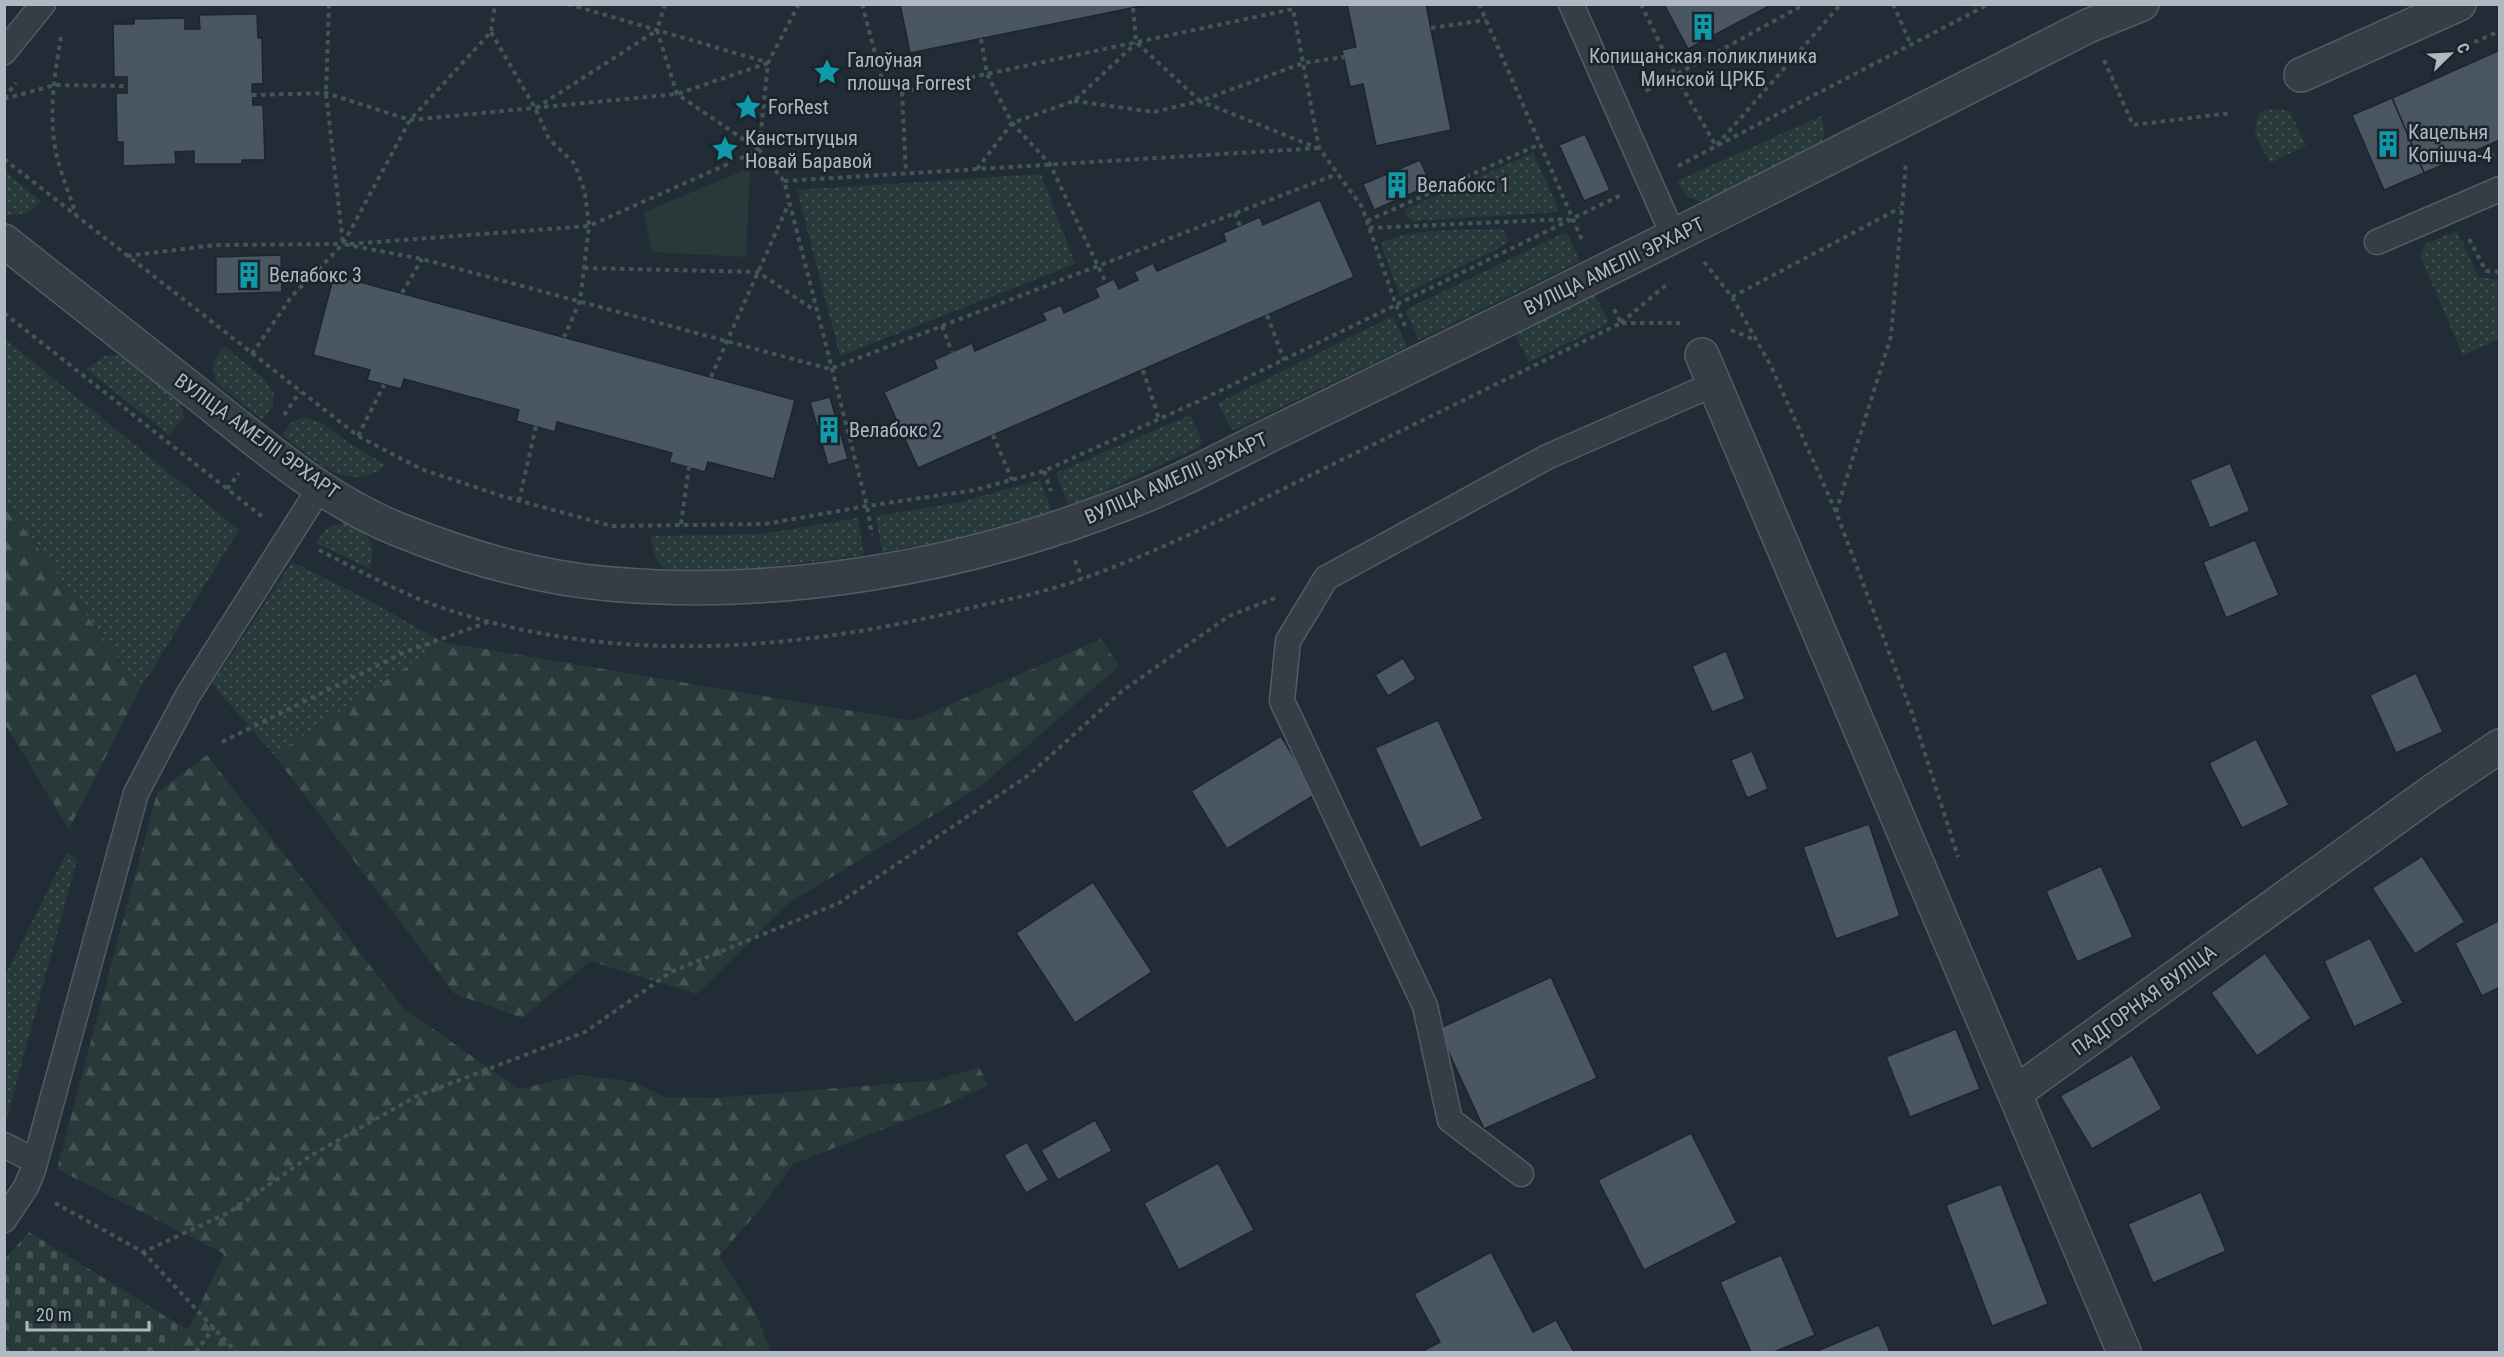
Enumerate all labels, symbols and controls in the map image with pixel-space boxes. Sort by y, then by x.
building icon: Копищанская поликлиника Минской ЦРКБ [1688,12,1718,42]
north arrow [2420,24,2480,84]
text: С [2453,40,2474,56]
place label: Копищанская поликлиника Минской ЦРКБ [1589,44,1817,91]
place label: Галоўная плошча Forrest [847,48,971,95]
place icon: Галоўная плошча Forrest [812,57,842,87]
place icon: ForRest [733,92,763,122]
place label: ForRest [768,95,829,119]
place label: Кацельня Копішча-4 [2408,120,2492,167]
place label: Канстытуцыя Новай Баравой [745,126,872,173]
building icon: Кацельня Копішча-4 [2373,129,2403,159]
place icon: Канстытуцыя Новай Баравой [710,134,740,164]
building icon: Велабокс 1 [1382,170,1412,200]
place label: Велабокс 1 [1417,173,1510,197]
street label: ВУЛІЦА АМЕЛІІ ЭРХАРТ [1520,212,1708,320]
building icon: Велабокс 3 [234,260,264,290]
place label: Велабокс 3 [269,263,362,287]
street label: ВУЛІЦА АМЕЛІІ ЭРХАРТ [170,368,344,504]
building icon: Велабокс 2 [814,415,844,445]
place label: Велабокс 2 [849,418,942,442]
street label: ВУЛІЦА АМЕЛІІ ЭРХАРТ [1081,427,1271,529]
street label: ПАДГОРНАЯ ВУЛІЦА [2067,939,2221,1060]
scale bar [27,1294,148,1332]
text: 20 m [36,1304,71,1325]

